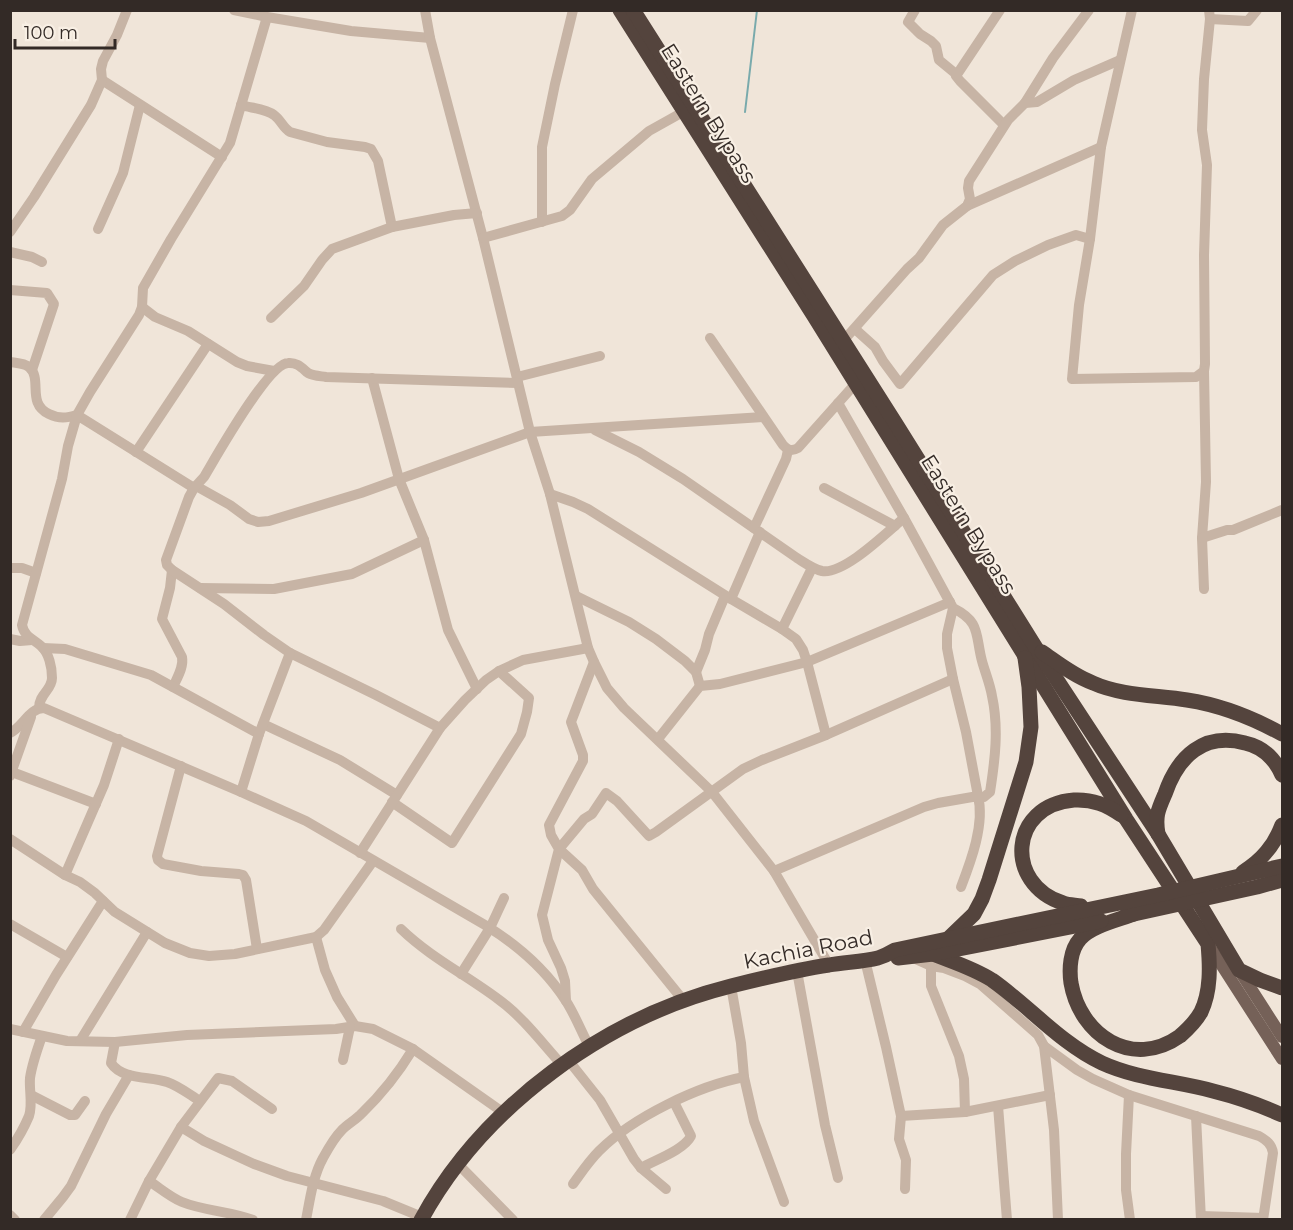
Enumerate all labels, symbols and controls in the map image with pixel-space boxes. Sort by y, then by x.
scale bar [15,12,116,50]
text: 100 m [24,22,78,44]
street label: Eastern Bypass [656,39,762,187]
street label: Eastern Bypass [916,450,1022,598]
street label: Kachia Road [741,924,875,974]

